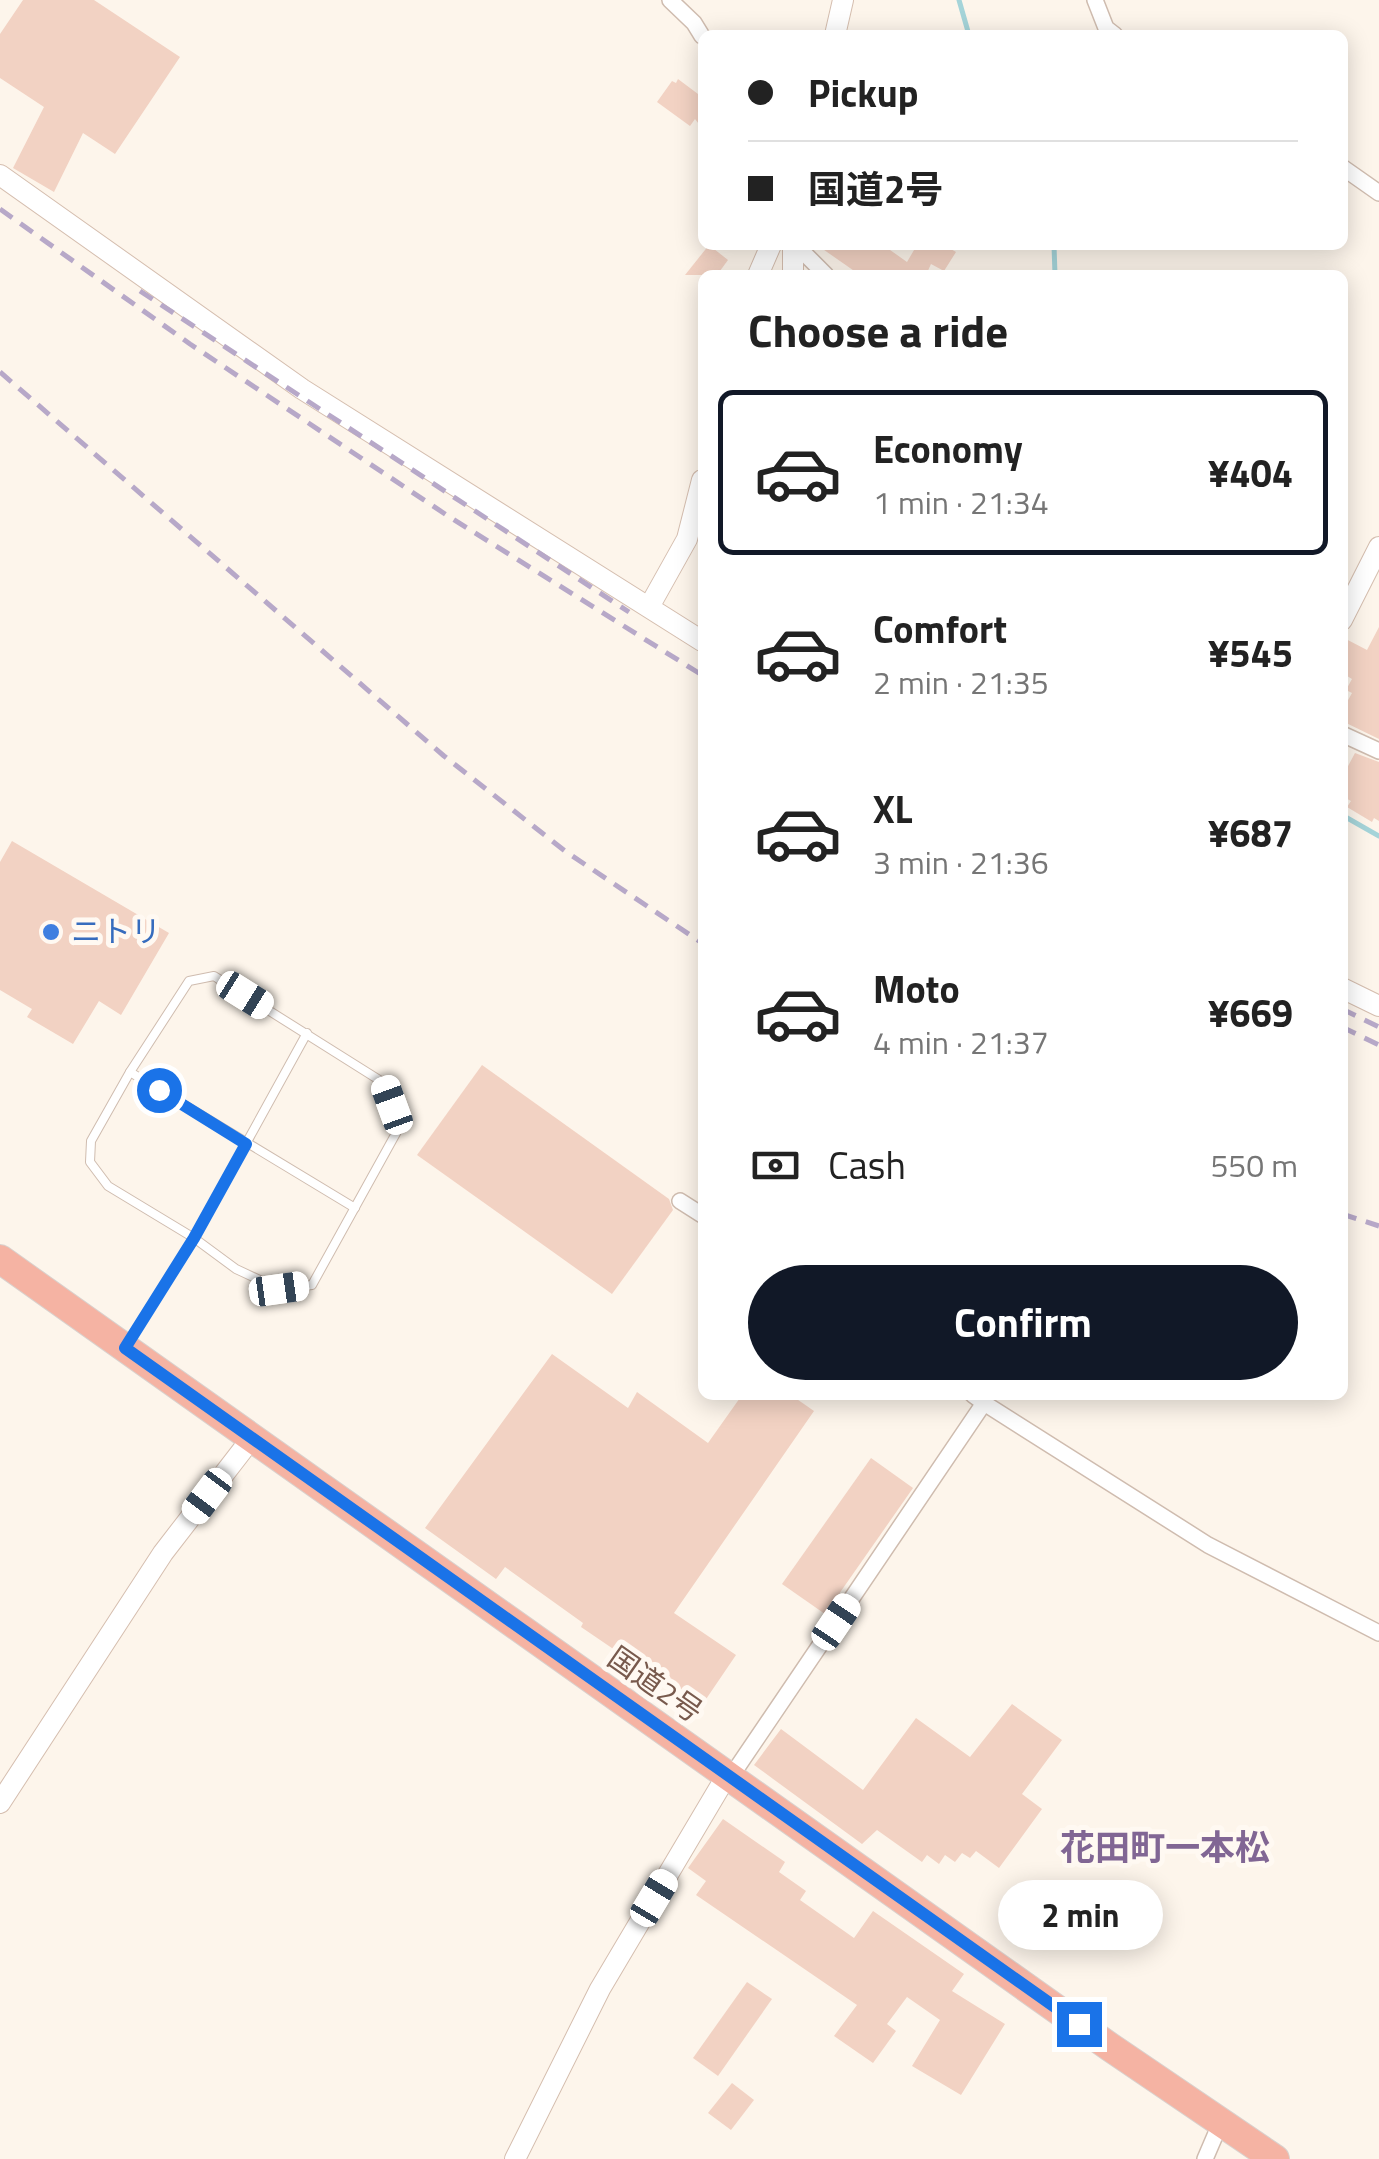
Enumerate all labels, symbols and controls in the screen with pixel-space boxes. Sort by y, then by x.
text: Pickup [808,64,918,122]
text: 国道2号 [808,160,943,218]
text: Choose a ride [748,296,1008,364]
text: Economy [873,420,1023,478]
icon: car [753,428,843,518]
text: ¥404 [1208,444,1293,502]
text: 1 min · 21:34 [873,478,1049,526]
text: Comfort [873,600,1007,658]
icon: car [753,608,843,698]
text: ¥545 [1208,624,1293,682]
text: 2 min · 21:35 [873,658,1049,706]
text: XL [873,780,913,838]
icon: car [753,788,843,878]
text: ¥687 [1208,804,1293,862]
text: 3 min · 21:36 [873,838,1049,886]
place label: ニトリ [71,908,161,954]
marker: ニトリ [40,921,62,943]
text: Moto [873,960,960,1018]
car [212,966,278,1024]
icon: car [753,968,843,1058]
text: ¥669 [1208,984,1293,1042]
text: 4 min · 21:37 [873,1018,1049,1066]
route start [137,1068,182,1113]
car [368,1072,416,1138]
text: Cash [828,1136,906,1194]
icon: cash [748,1138,803,1193]
text: 550 m [1210,1141,1298,1189]
button: Confirm [748,1265,1298,1380]
car [247,1270,311,1308]
car [177,1463,237,1529]
car [807,1589,865,1655]
street label: 国道2号 [599,1635,713,1734]
district label: 花田町一本松 [1060,1820,1270,1874]
car [626,1865,682,1931]
callout: 2 min [996,1879,1162,1949]
text: 2 min [1042,1891,1119,1939]
route end [1057,2002,1102,2047]

